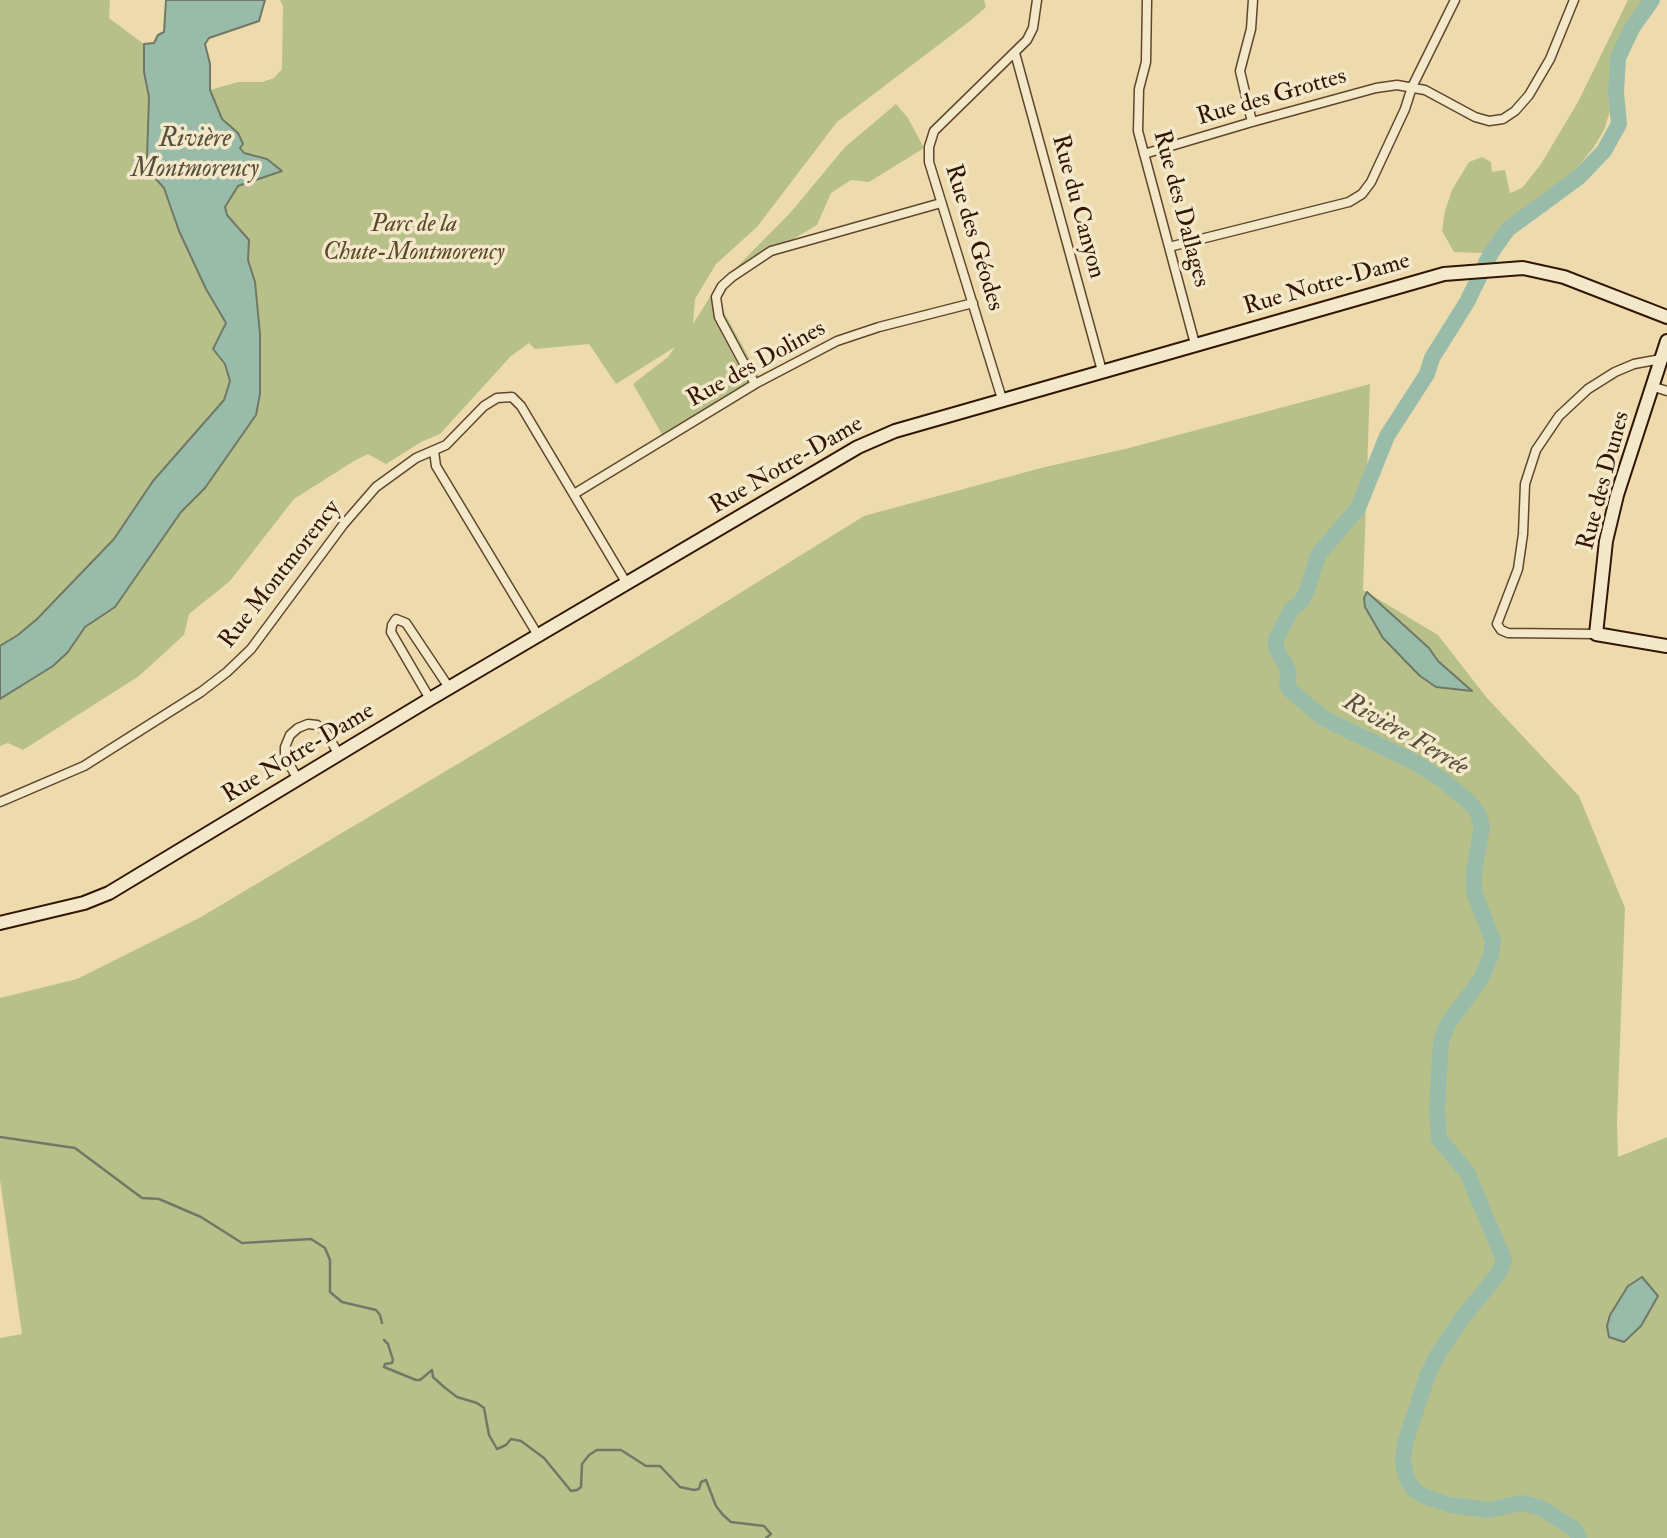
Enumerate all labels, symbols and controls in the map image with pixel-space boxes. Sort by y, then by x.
street label: Rue des Grottes [1194,63,1350,133]
water label: Rivière Montmorency [131,124,259,186]
street label: Rue des Dallages [1145,127,1215,291]
street label: Rue du Canyon [1044,132,1110,282]
street label: Rue des Géodes [937,161,1009,315]
park label: Parc de la Chute-Montmorency [323,212,505,268]
street label: Rue Notre-Dame [1240,247,1414,323]
street label: Rue des Dolines [683,315,831,415]
street label: Rue des Dunes [1573,409,1637,553]
street label: Rue Notre-Dame [705,411,869,521]
street label: Rue Montmorency [214,495,348,655]
water label: Rivière Ferrée [1337,688,1473,784]
street label: Rue Notre-Dame [218,697,380,811]

